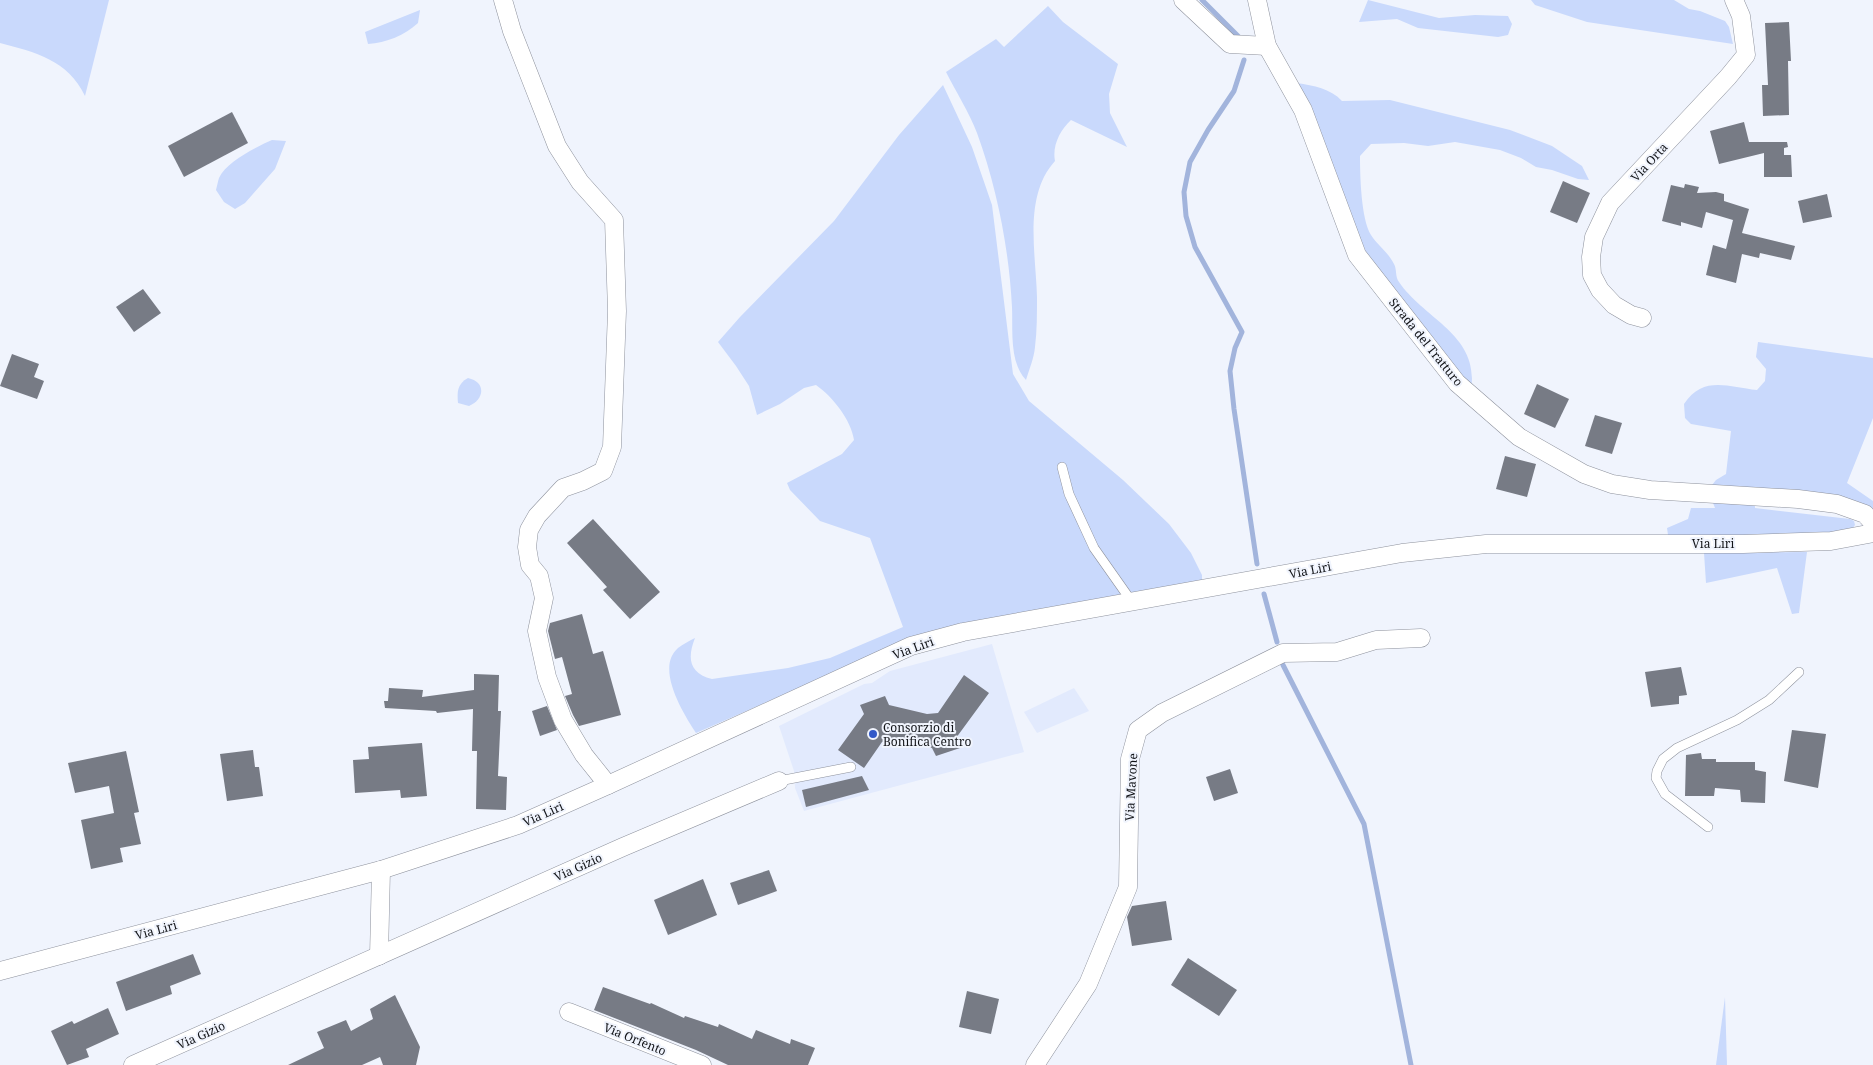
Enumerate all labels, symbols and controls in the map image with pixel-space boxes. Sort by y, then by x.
street label: Via Orta [1627,139,1672,185]
street label: Strada del Tratturo [1385,294,1467,390]
street label: Via Liri [1692,535,1734,552]
street label: Via Liri [1287,558,1333,582]
street label: Via Liri [890,633,936,663]
place label: Consorzio di Bonifica Centro [883,719,971,750]
marker: Consorzio di Bonifica Centro [867,728,879,740]
street label: Via Mavone [1121,753,1141,821]
street label: Via Liri [520,798,566,830]
street label: Via Gizio [551,849,605,885]
street label: Via Liri [133,916,179,944]
street label: Via Gizio [174,1017,228,1053]
street label: Via Orfento [601,1019,669,1059]

